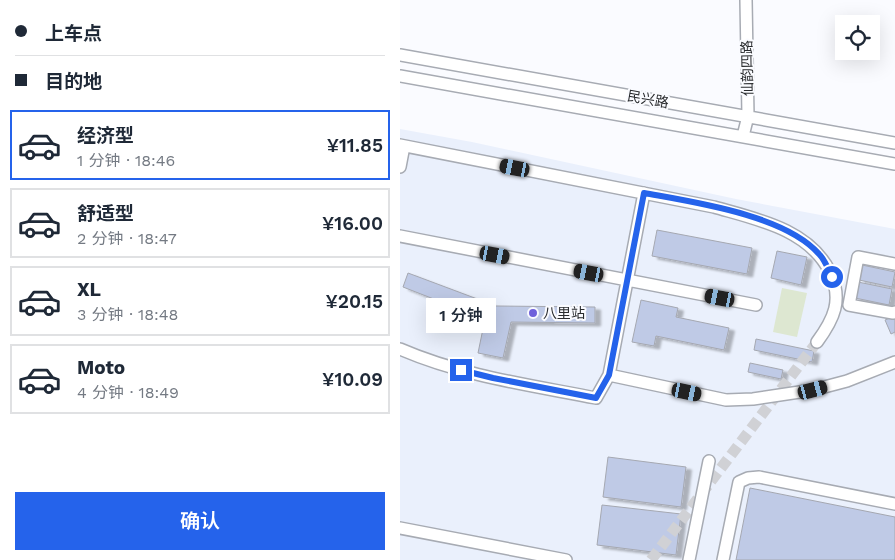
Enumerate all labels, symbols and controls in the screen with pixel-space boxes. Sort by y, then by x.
map controls [835,15,880,60]
button: locate [835,15,880,60]
text: 上车点 [45,22,102,45]
street label: 仙韵四路 [739,40,755,96]
text: 目的地 [45,70,102,93]
street label: 民兴路 [626,87,670,111]
icon: car [17,123,62,168]
text: 经济型 [77,124,134,147]
text: ¥11.85 [327,134,383,157]
text: 1 分钟 · 18:46 [77,151,175,170]
car [498,158,531,178]
icon: car [17,201,62,246]
text: 舒适型 [77,202,134,225]
text: ¥16.00 [322,212,383,235]
text: 2 分钟 · 18:47 [77,229,177,248]
car [478,245,511,265]
car [572,263,605,283]
route start [821,266,843,288]
text: XL [77,278,101,301]
icon: car [17,279,62,324]
car [703,288,736,308]
text: ¥20.15 [325,290,383,313]
callout: 1 分钟 [426,298,496,332]
text: 3 分钟 · 18:48 [77,305,178,324]
place label: 八里站 [543,305,585,321]
text: 1 分钟 [439,306,483,325]
marker: 八里站 [527,307,539,319]
text: Moto [77,356,125,379]
icon: car [17,357,62,402]
route end [450,359,472,381]
text: ¥10.09 [322,368,383,391]
car [796,379,829,401]
car [670,382,703,402]
text: 4 分钟 · 18:49 [77,383,179,402]
button: 确认 [15,492,385,550]

